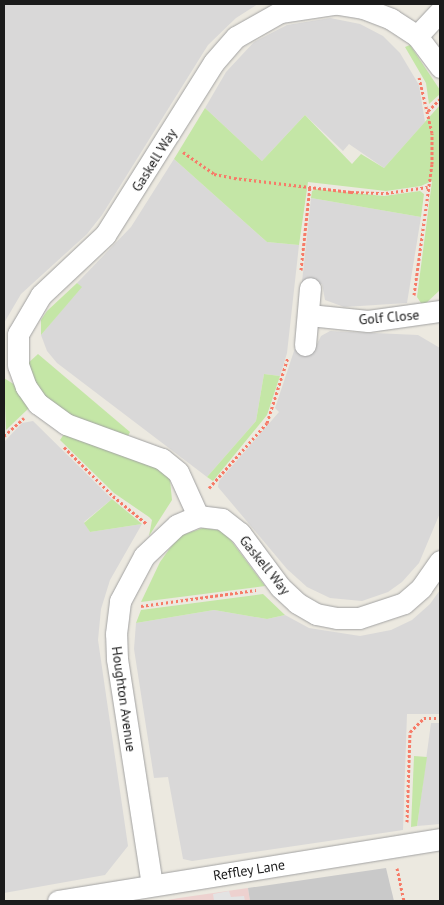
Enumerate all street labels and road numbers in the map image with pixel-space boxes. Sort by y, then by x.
street label: Gaskell Way [128,125,180,195]
street label: Golf Close [358,306,420,328]
street label: Gaskell Way [236,532,294,598]
street label: Houghton Avenue [108,645,140,753]
street label: Reffley Lane [212,856,286,884]

